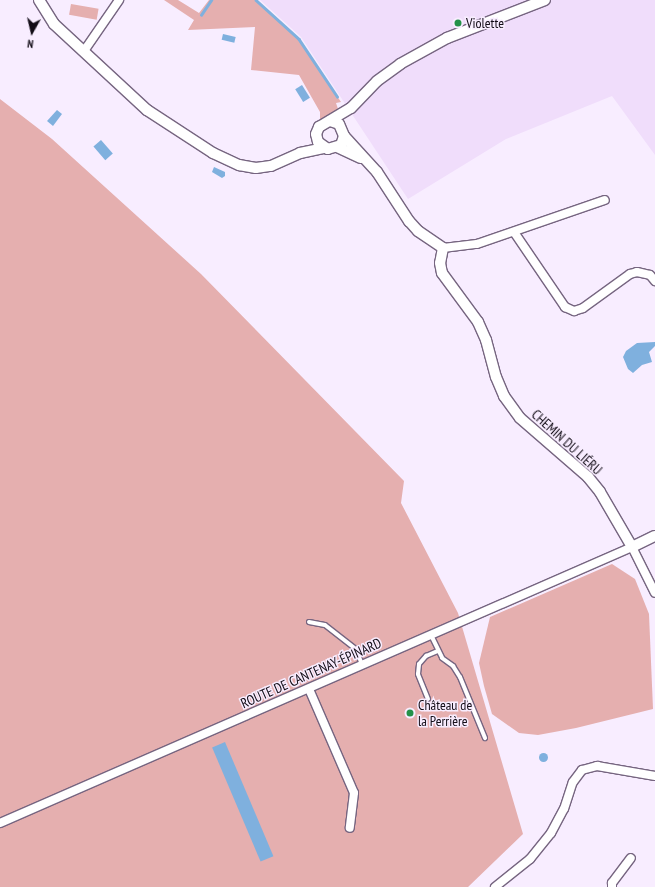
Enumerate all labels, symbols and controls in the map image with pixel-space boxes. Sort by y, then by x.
north arrow [12,12,52,52]
place label: Violette [466,15,504,31]
marker: Violette [453,18,463,28]
text: N [26,37,34,51]
street label: CHEMIN DU LIÉRU [528,406,606,478]
street label: ROUTE DE CANTENAY-ÉPINARD [238,634,384,712]
place label: Château de la Perrière [418,697,472,730]
marker: Château de la Perrière [405,708,415,718]

